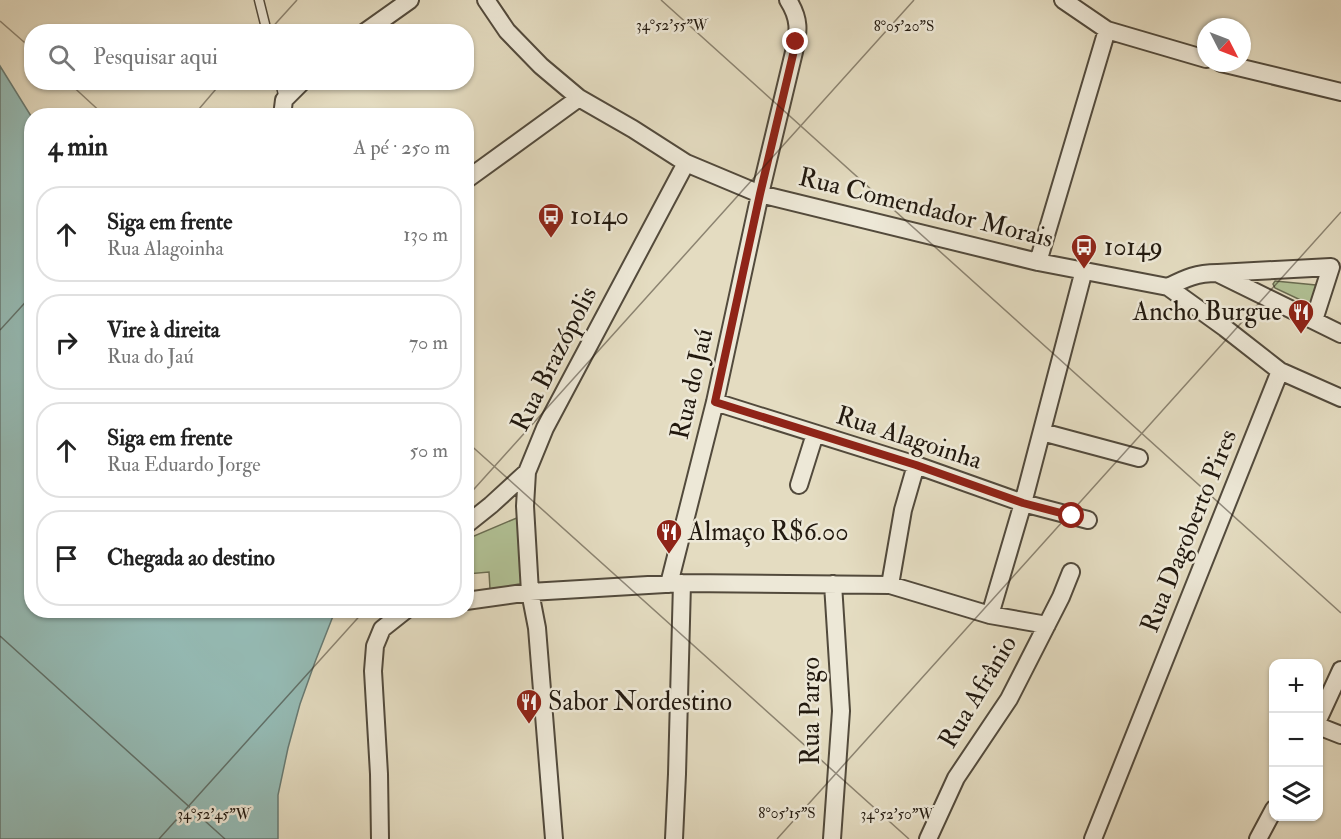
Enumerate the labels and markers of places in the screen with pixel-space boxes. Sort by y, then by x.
place label: 10140 [570,200,629,232]
bus stop icon: 10140 [536,201,566,239]
place label: 10149 [1104,231,1163,263]
bus stop icon: 10149 [1069,232,1099,270]
place label: Ancho Burgue [1132,296,1282,328]
restaurant icon: Ancho Burgue [1286,297,1316,335]
place label: Almaço R$6.00 [687,516,849,548]
restaurant icon: Almaço R$6.00 [654,517,684,555]
place label: Sabor Nordestino [548,686,732,718]
restaurant icon: Sabor Nordestino [514,687,544,725]

